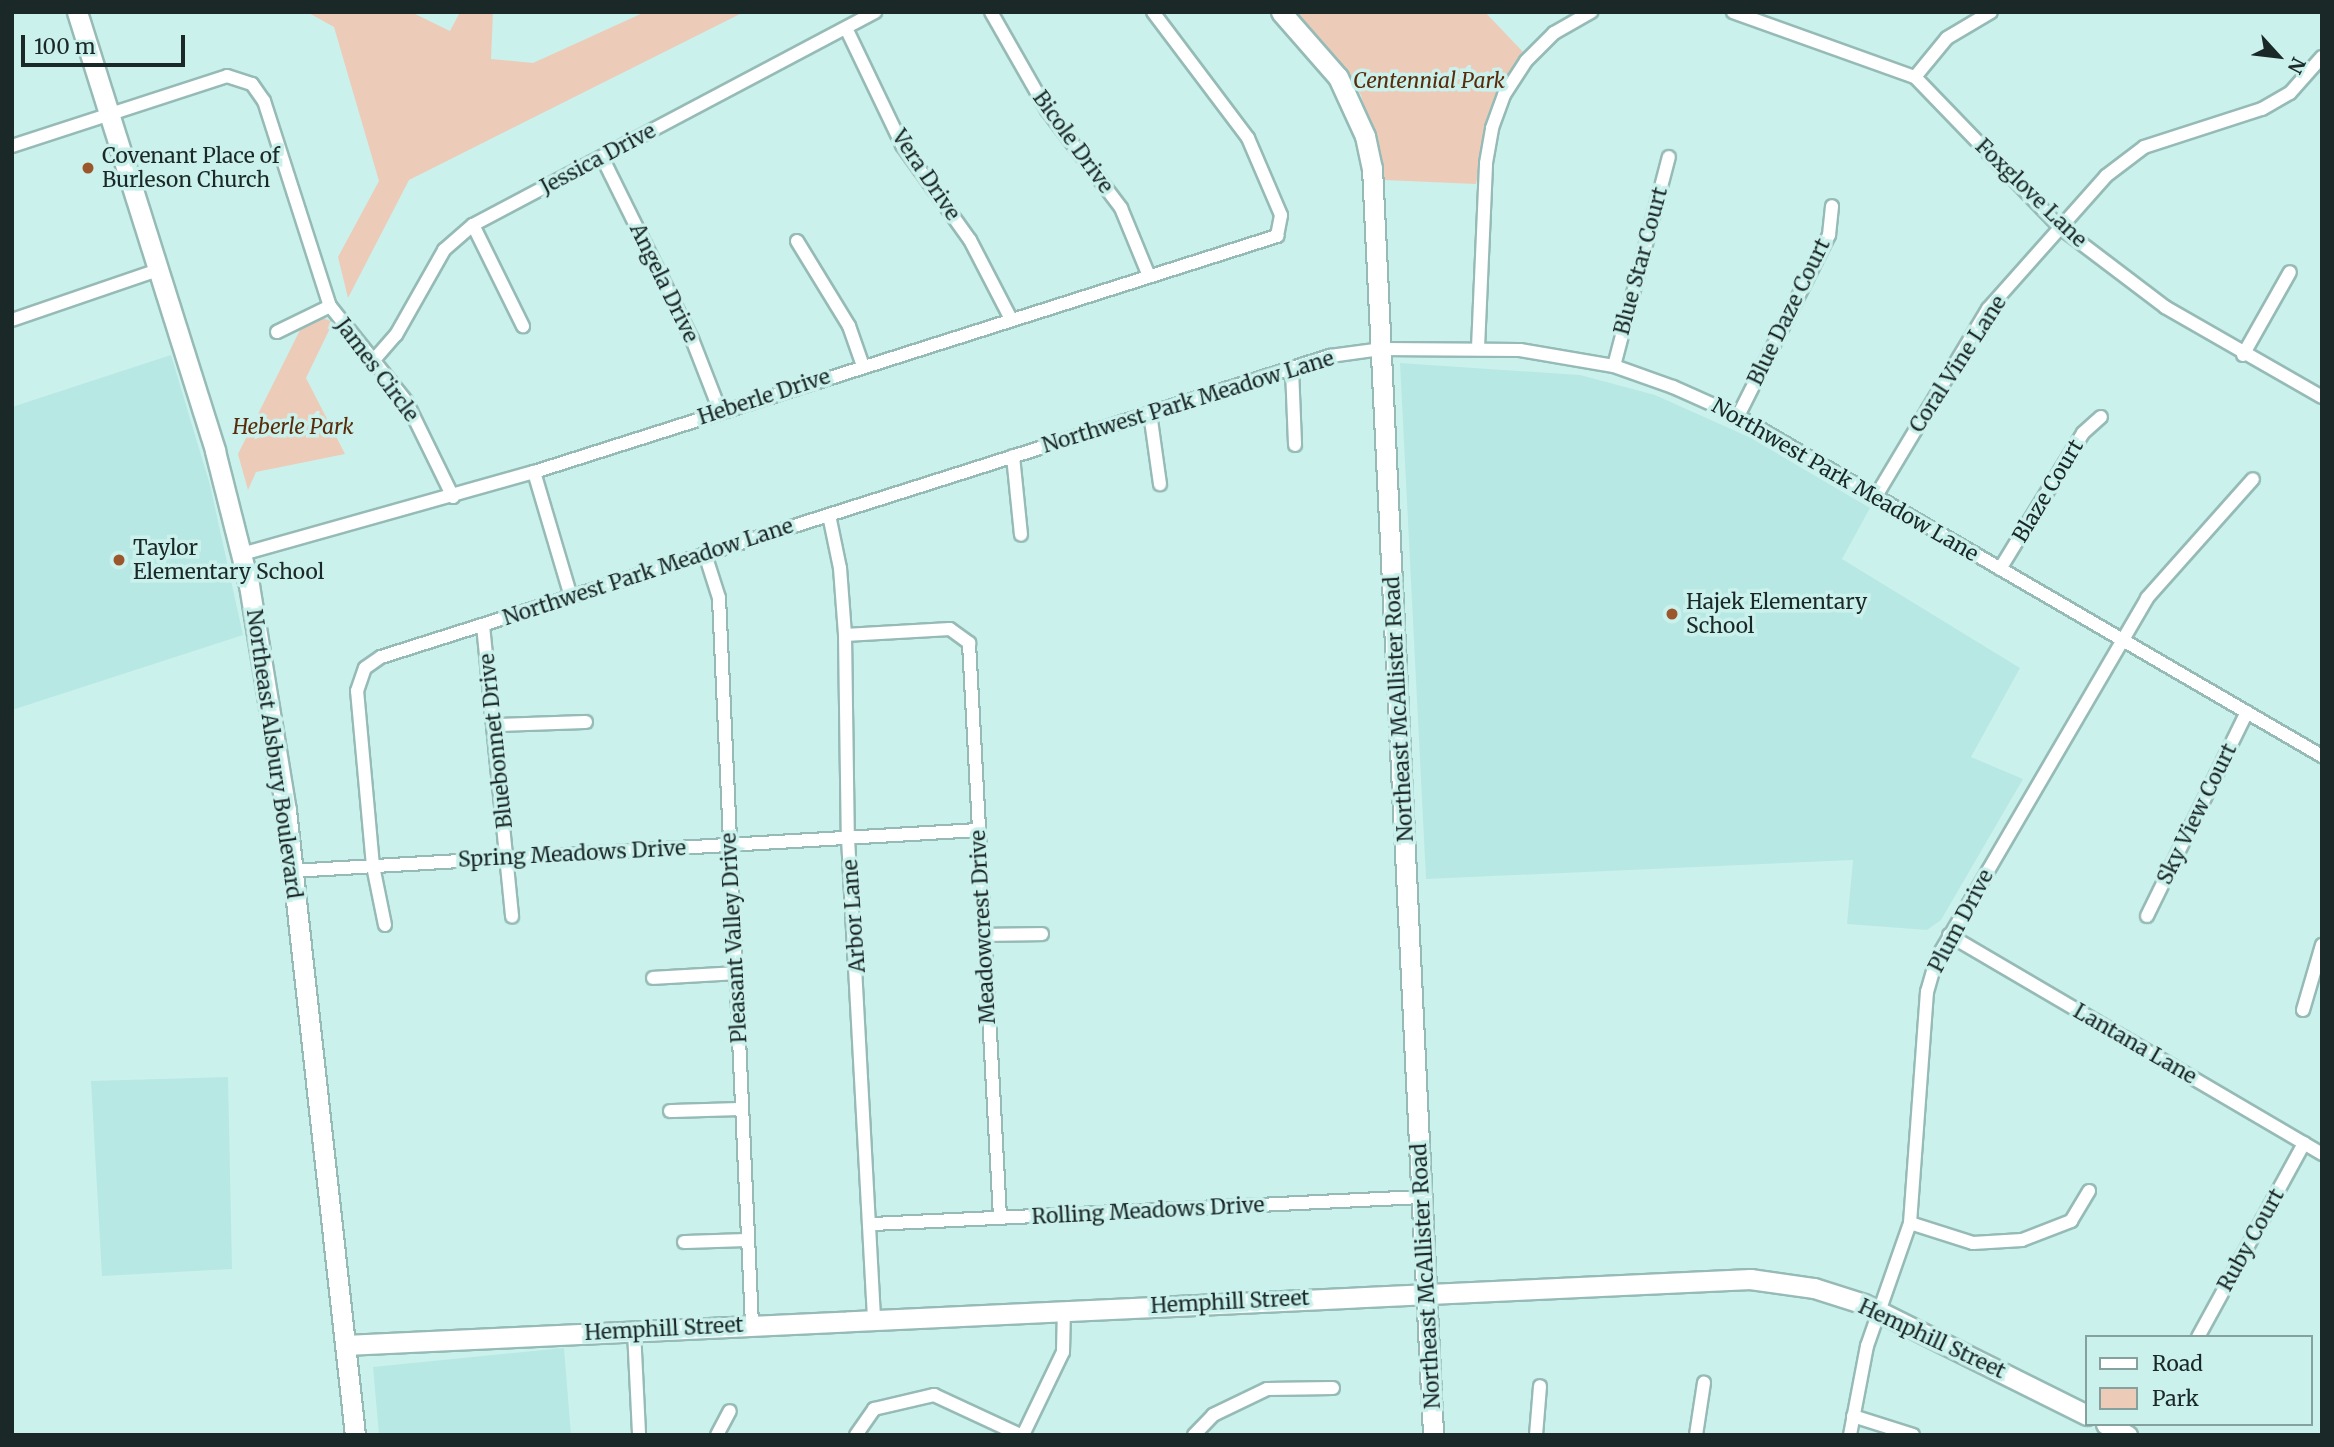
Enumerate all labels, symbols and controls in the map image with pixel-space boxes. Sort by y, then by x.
scale bar [24,21,189,65]
north arrow [2243,21,2313,91]
text: 100 m [34,33,96,60]
text: N [2283,53,2311,78]
park label: Centennial Park [1353,68,1505,94]
street label: Bicole Drive [1027,86,1119,198]
street label: Jessica Drive [536,118,660,200]
street label: Vera Drive [887,125,965,225]
street label: Foxglove Lane [1970,134,2092,252]
place label: Covenant Place of Burleson Church [102,143,280,193]
marker: Covenant Place of Burleson Church [80,160,96,176]
street label: Blue Star Court [1609,184,1673,338]
street label: Angela Drive [624,219,704,347]
street label: Blue Daze Court [1743,235,1835,389]
street label: Coral Vine Lane [1904,291,2012,437]
street label: James Circle [330,313,424,427]
street label: Northwest Park Meadow Lane [1039,346,1337,458]
street label: Heberle Drive [695,364,833,430]
street label: Northwest Park Meadow Lane [1707,393,1983,567]
park label: Heberle Park [232,414,354,440]
street label: Blaze Court [2007,435,2089,547]
street label: Northwest Park Meadow Lane [500,513,796,631]
place label: Taylor Elementary School [133,535,324,585]
marker: Taylor Elementary School [111,552,127,568]
street label: Northeast McAllister Road [1379,576,1419,842]
place label: Hajek Elementary School [1686,589,1867,639]
marker: Hajek Elementary School [1664,606,1680,622]
street label: Northeast Alsbury Boulevard [241,608,307,900]
street label: Bluebonnet Drive [474,652,518,830]
street label: Sky View Court [2152,739,2242,889]
street label: Meadowcrest Drive [965,829,1001,1025]
street label: Pleasant Valley Drive [716,832,752,1044]
street label: Spring Meadows Drive [457,835,687,873]
street label: Arbor Lane [837,859,871,973]
street label: Plum Drive [1923,865,1999,977]
street label: Lantana Lane [2069,999,2201,1089]
street label: Northeast McAllister Road [1406,1143,1446,1409]
street label: Ruby Court [2213,1184,2289,1296]
street label: Rolling Meadows Drive [1031,1192,1265,1230]
street label: Hemphill Street [1150,1285,1310,1319]
street label: Hemphill Street [1854,1294,2010,1384]
street label: Hemphill Street [584,1312,744,1346]
legend [2086,1335,2313,1426]
text: Road [2152,1350,2203,1377]
text: Park [2152,1385,2199,1412]

